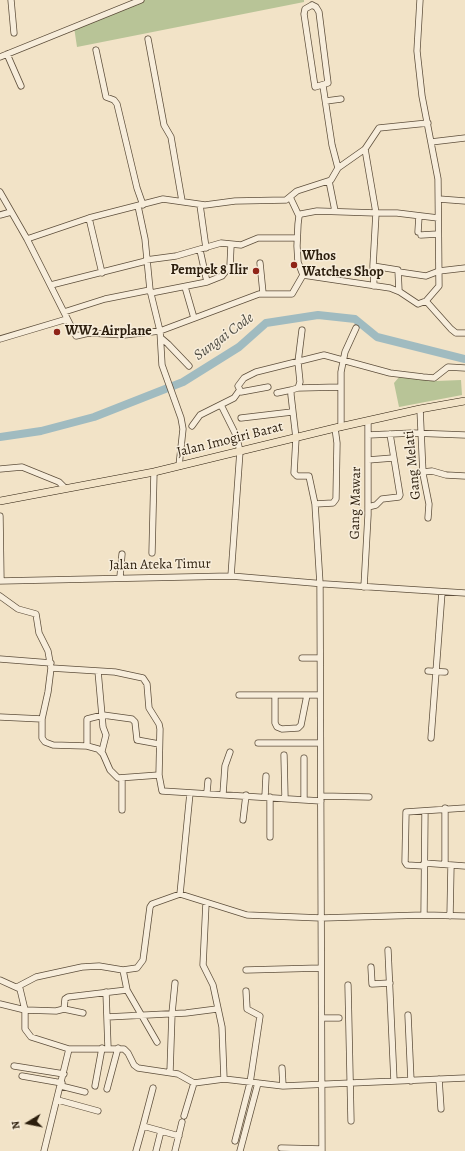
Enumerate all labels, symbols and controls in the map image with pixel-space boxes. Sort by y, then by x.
place label: Whos Watches Shop [302,249,384,282]
marker: Whos Watches Shop [289,260,299,270]
place label: Pempek 8 Ilir [171,263,248,279]
marker: Pempek 8 Ilir [251,266,261,276]
water label: Sungai Code [191,309,257,365]
place label: WW2 Airplane [65,324,152,340]
marker: WW2 Airplane [52,327,62,337]
street label: Jalan Imogiri Barat [175,419,285,461]
street label: Gang Melati [401,430,425,500]
street label: Gang Mawar [347,467,365,539]
street label: Jalan Ateka Timur [109,556,211,574]
north arrow [8,1103,48,1143]
text: N [8,1120,24,1130]

